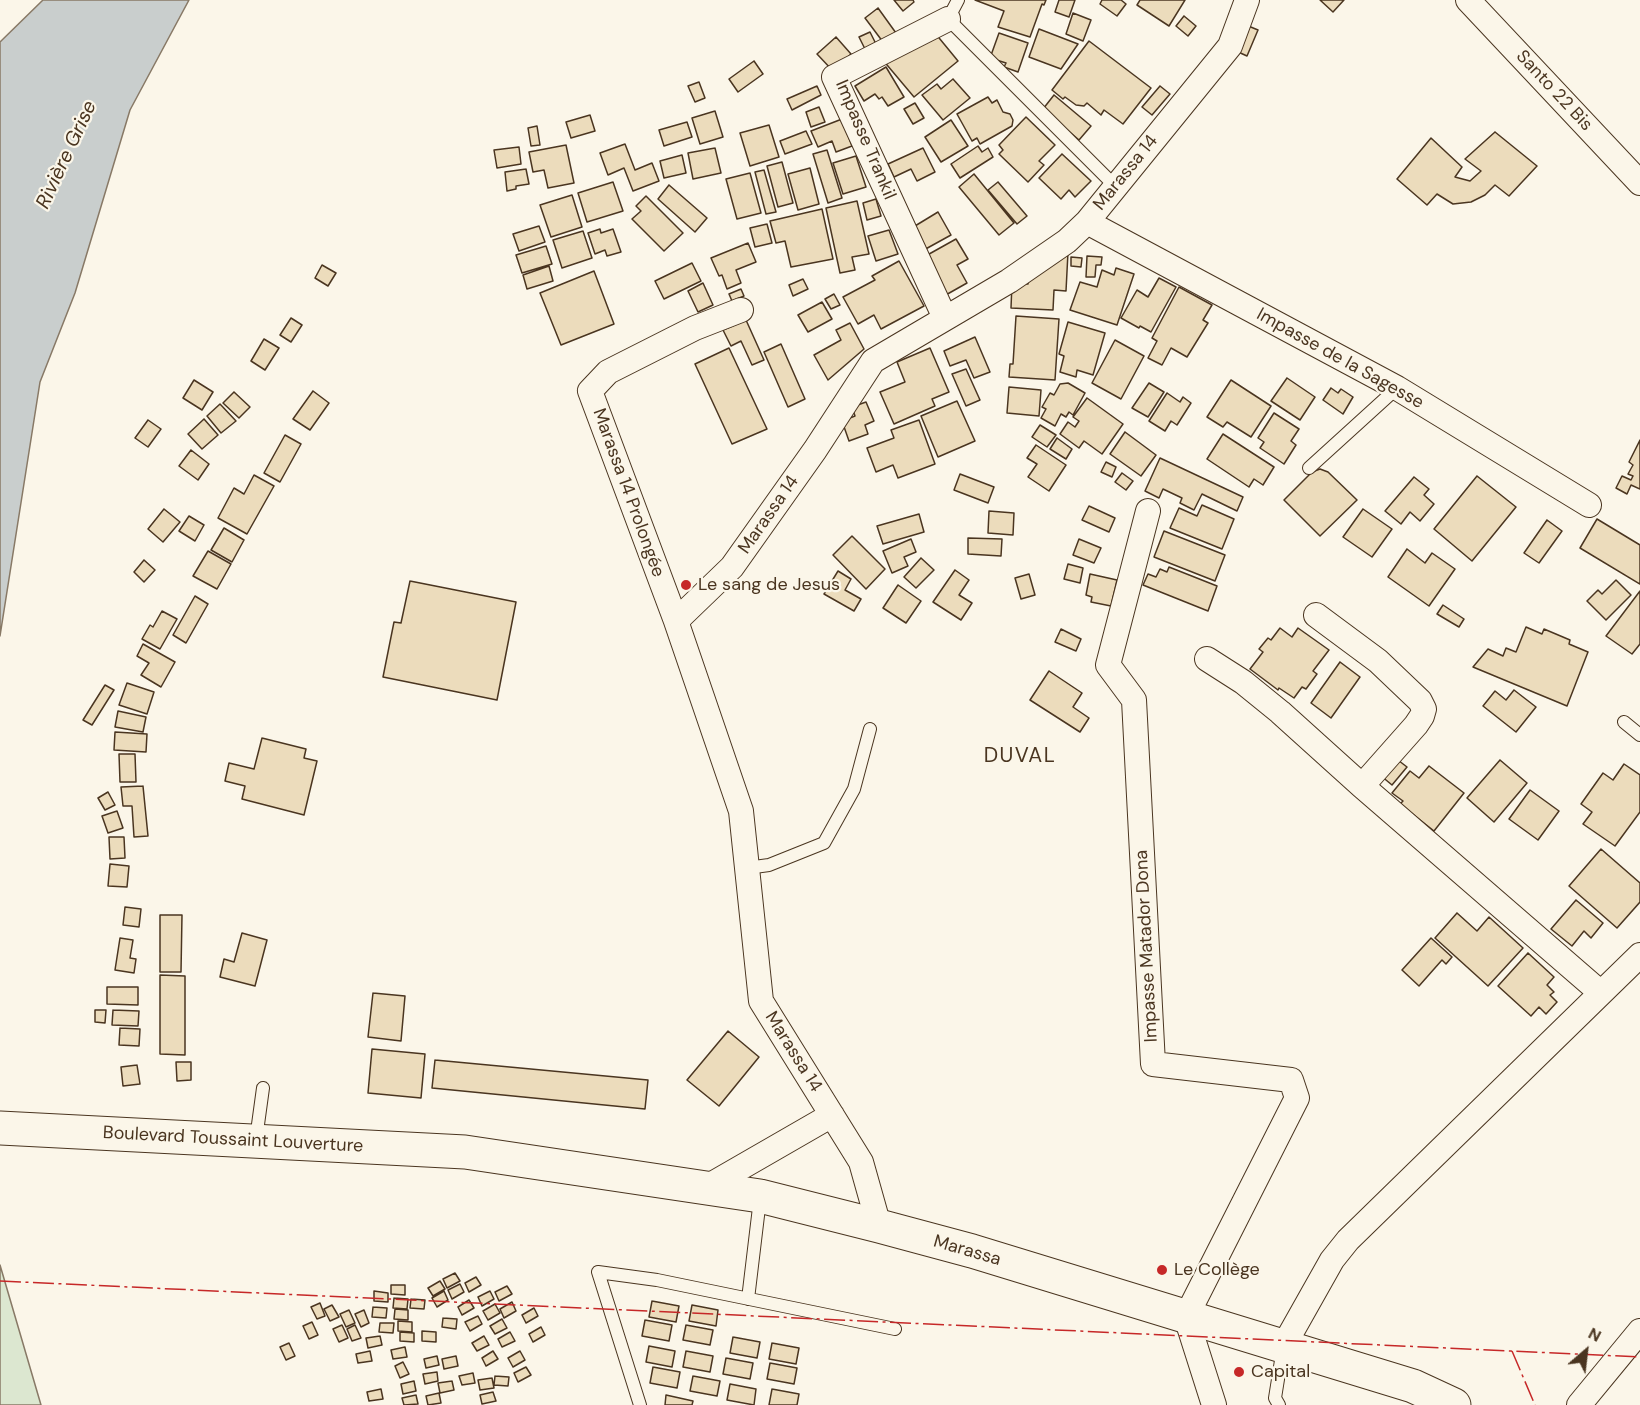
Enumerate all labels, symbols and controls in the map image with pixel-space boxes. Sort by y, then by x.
street label: Santo 22 Bis [1511,46,1597,136]
street label: Impasse Trankil [830,77,900,203]
water label: Rivière Grise [32,97,102,213]
street label: Marassa 14 [1089,131,1163,215]
street label: Impasse de la Sagesse [1253,304,1427,414]
street label: Marassa 14 Prolongée [587,406,669,580]
street label: Marassa 14 [734,472,804,558]
place label: Le sang de Jesus [698,574,840,596]
marker: Le sang de Jesus [679,578,693,592]
district label: DUVAL [984,743,1056,769]
street label: Impasse Matador Dona [1131,849,1163,1043]
street label: Marassa 14 [760,1008,826,1096]
street label: Boulevard Toussaint Louverture [102,1122,364,1158]
street label: Marassa [931,1231,1003,1271]
place label: Le Collège [1174,1259,1260,1281]
marker: Le Collège [1155,1263,1169,1277]
north arrow [1556,1321,1616,1381]
text: N [1585,1323,1605,1347]
place label: Capital [1251,1361,1310,1383]
marker: Capital [1232,1365,1246,1379]

